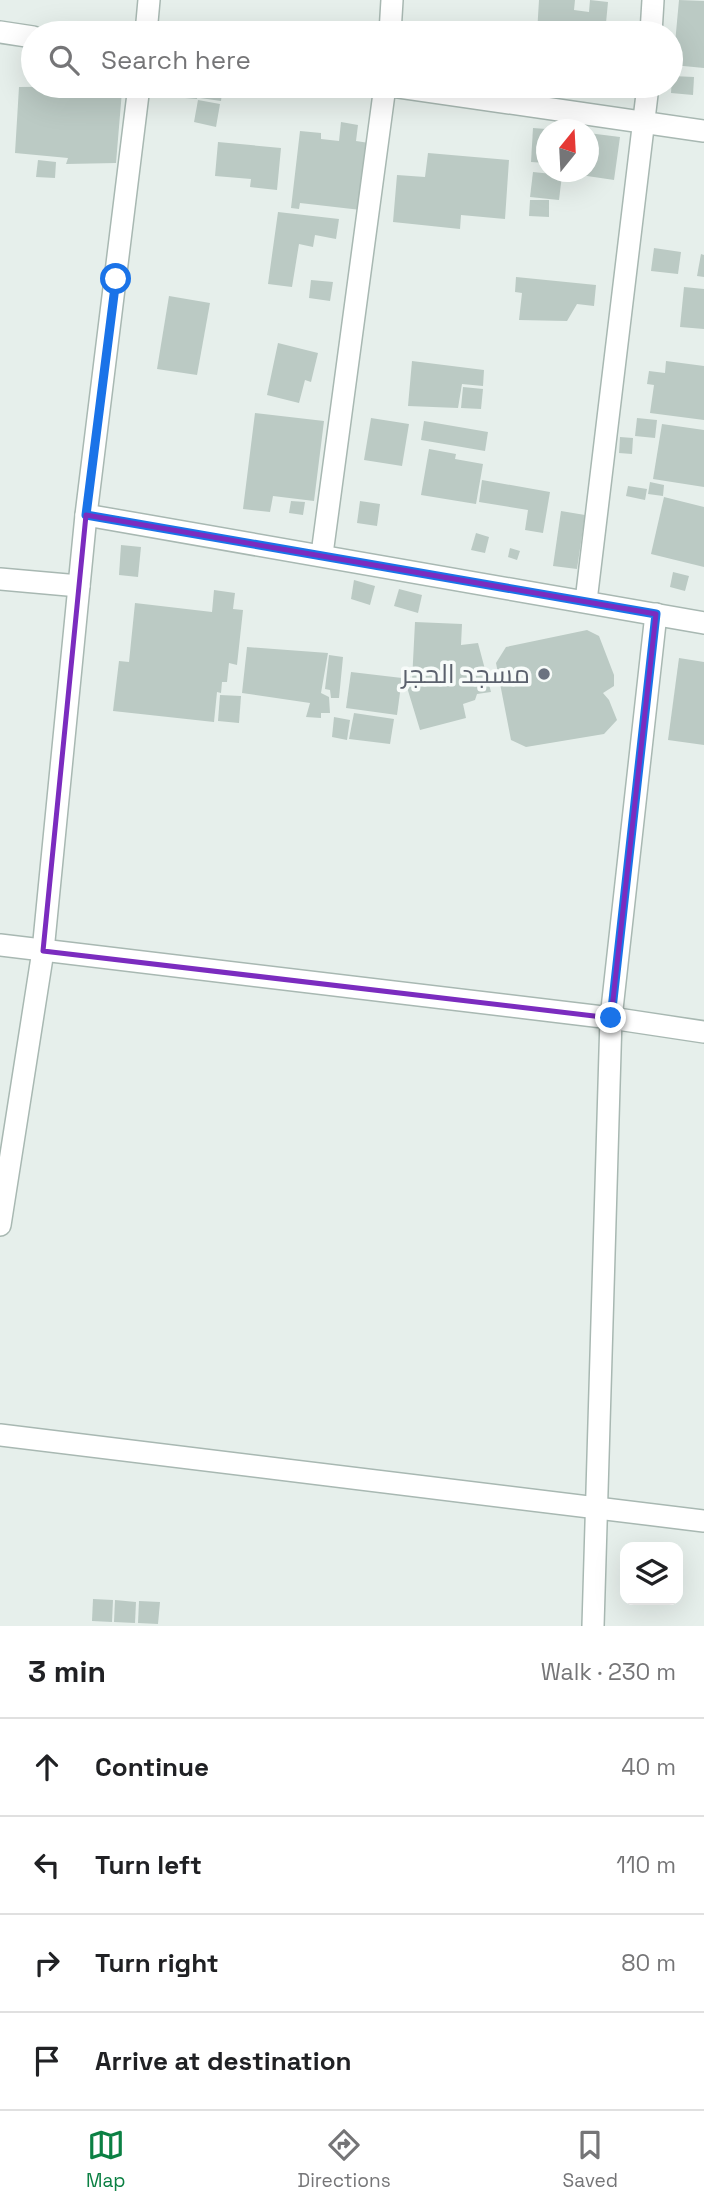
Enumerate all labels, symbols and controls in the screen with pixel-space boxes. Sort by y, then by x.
search box [21,21,683,98]
icon: search [45,41,83,79]
text: Search here [101,43,251,77]
north arrow [536,119,599,182]
route start [100,263,131,294]
place label: مسجد الحجر [399,657,530,691]
marker: مسجد الحجر [536,666,552,682]
route end [595,1002,626,1033]
map controls [620,1542,683,1605]
button: layers [620,1542,683,1605]
text: 3 min [28,1652,106,1691]
text: Walk · 230 m [541,1657,676,1687]
icon: ahead [28,1748,66,1786]
text: Continue [95,1750,209,1784]
text: 40 m [621,1752,676,1782]
icon: left [28,1846,66,1884]
text: Turn left [95,1848,202,1882]
text: 110 m [616,1850,676,1880]
icon: right [28,1944,66,1982]
text: Turn right [95,1946,219,1980]
text: 80 m [621,1948,676,1978]
icon: arrive [28,2042,66,2080]
text: Arrive at destination [95,2044,352,2078]
tab: Map [86,2126,126,2193]
tab: Directions [298,2126,391,2193]
tab: Saved [563,2126,618,2193]

